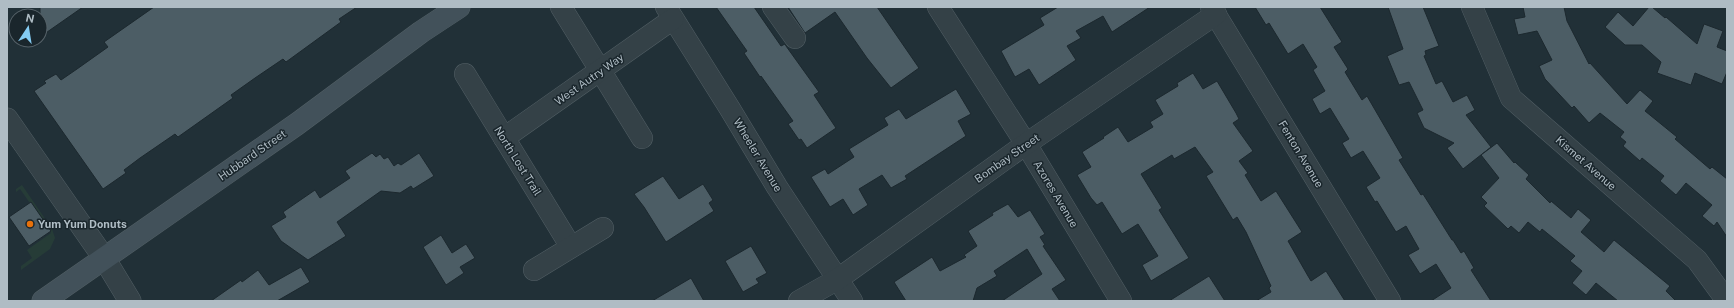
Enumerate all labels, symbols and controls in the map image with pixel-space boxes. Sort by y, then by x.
north arrow [8,8,48,48]
text: N [25,11,36,25]
street label: West Autry Way [552,51,626,107]
street label: Wheeler Avenue [731,116,785,194]
street label: Fenton Avenue [1276,118,1326,190]
street label: North Lost Trail [492,124,544,198]
street label: Hubbard Street [216,127,288,183]
street label: Bombay Street [972,131,1042,185]
street label: Kismet Avenue [1553,134,1619,192]
street label: Azores Avenue [1031,158,1081,230]
place label: Yum Yum Donuts [38,218,127,230]
marker: Yum Yum Donuts [25,219,35,229]

